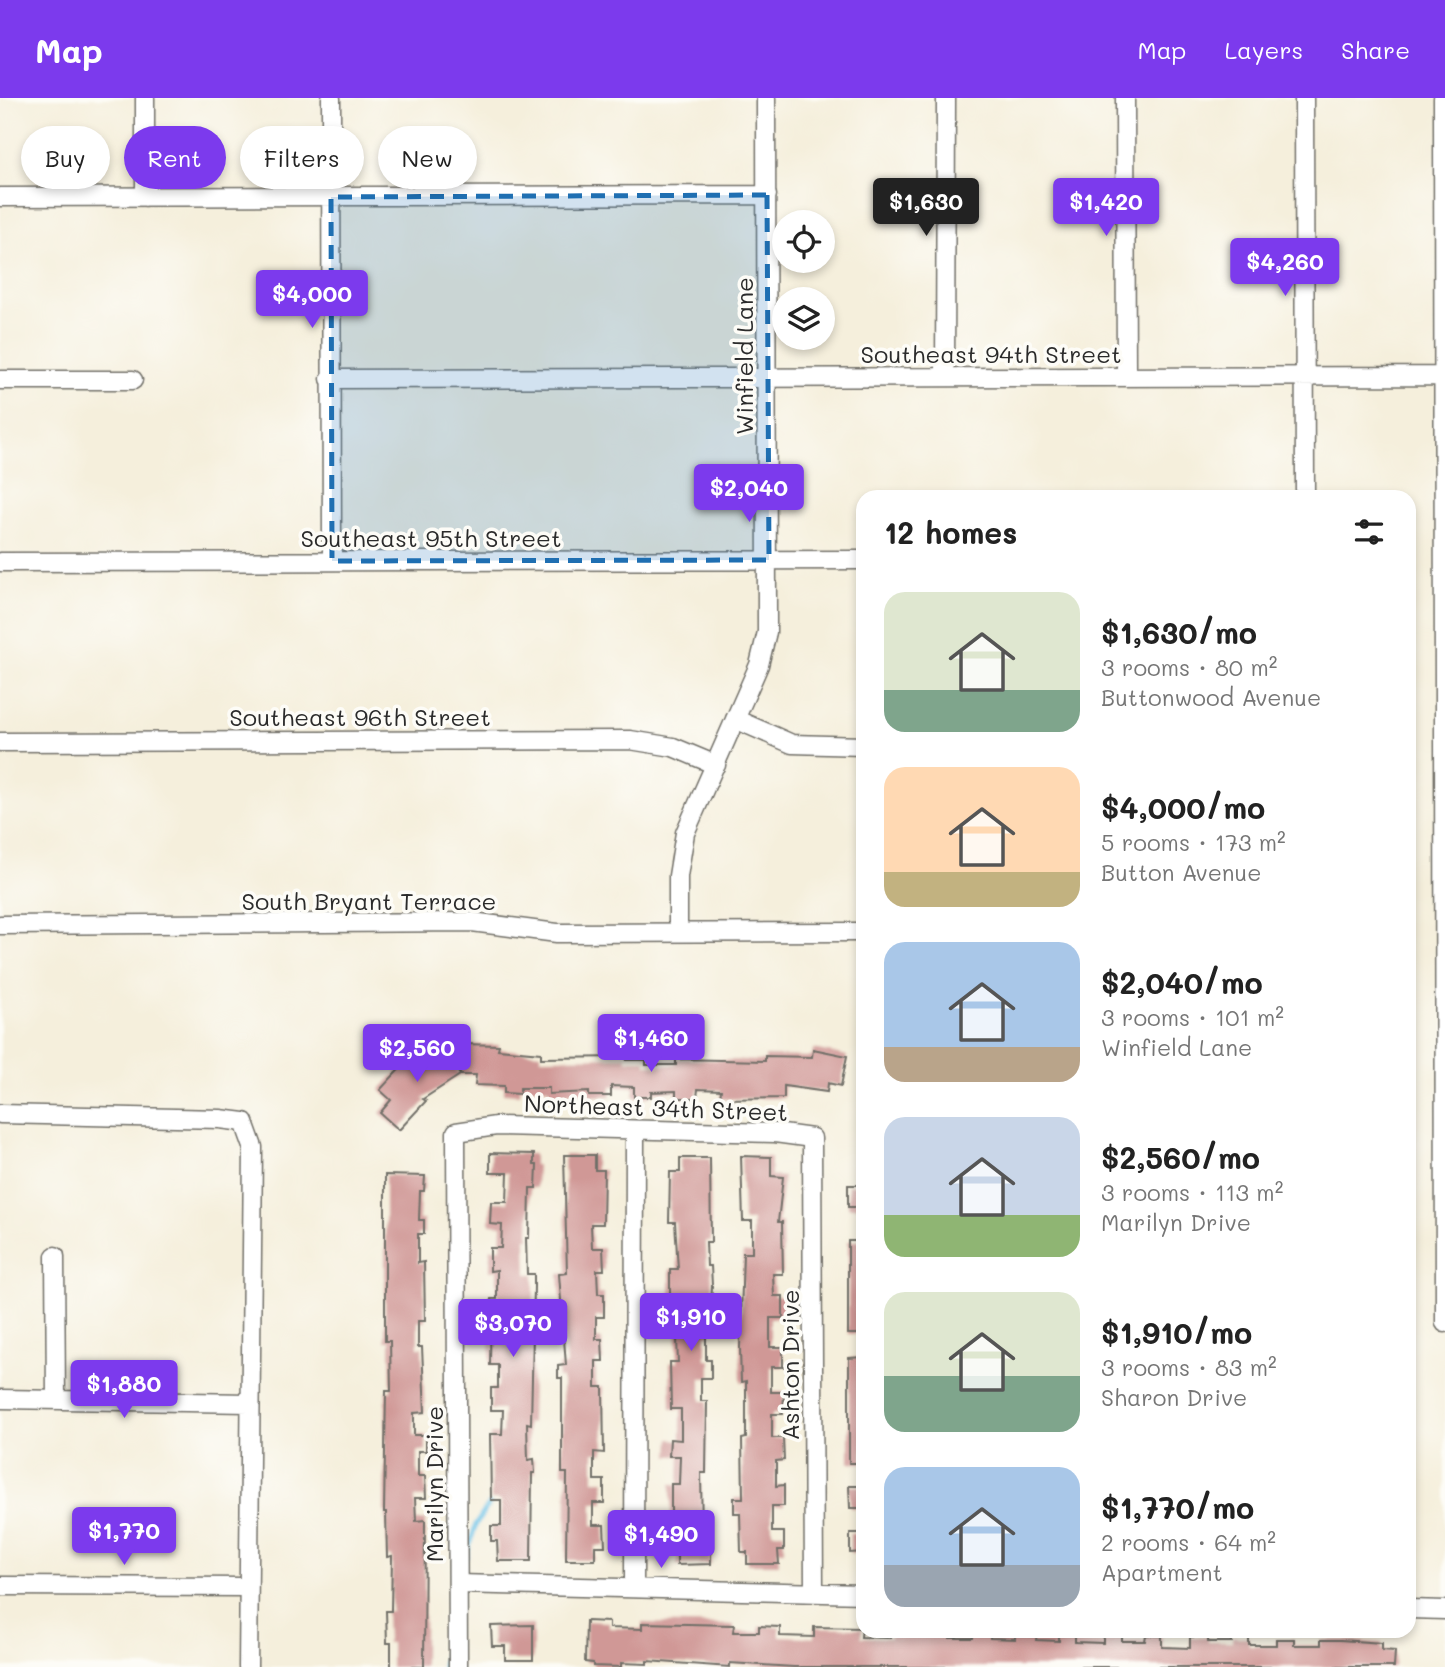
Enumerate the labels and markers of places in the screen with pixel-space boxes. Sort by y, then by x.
pin: $1,630 [869,178,983,238]
pin: $1,420 [1049,178,1163,238]
pin: $4,260 [1228,238,1342,298]
pin: $4,000 [255,271,369,330]
pin: $2,040 [692,464,806,524]
pin: $1,460 [594,1014,708,1074]
pin: $2,560 [360,1024,474,1084]
pin: $1,910 [634,1294,748,1353]
pin: $3,070 [456,1300,570,1359]
pin: $1,880 [67,1360,181,1420]
pin: $1,770 [67,1508,181,1567]
pin: $1,490 [604,1510,718,1570]

